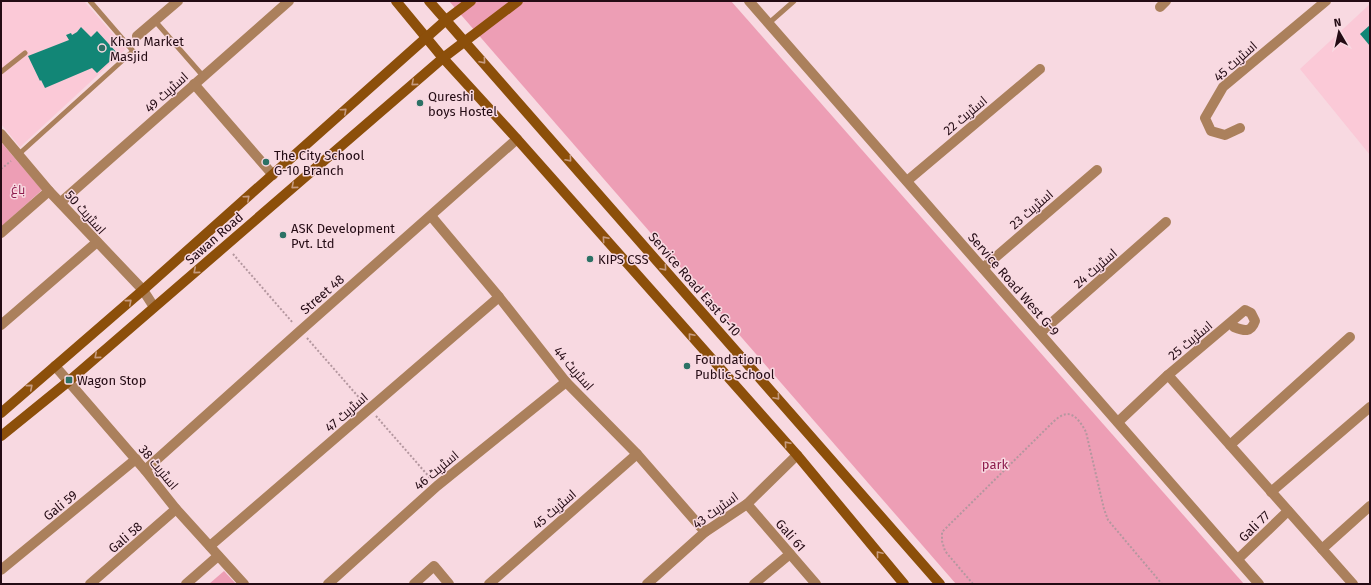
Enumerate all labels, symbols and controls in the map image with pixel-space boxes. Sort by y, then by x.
north arrow [1319,12,1359,52]
text: N [1333,16,1342,30]
place label: Khan Market Masjid [110,34,184,64]
street label: اسٹریٹ 45 [1211,38,1260,85]
marker: Khan Market Masjid [97,43,107,53]
one-way arrow [479,57,486,64]
street label: اسٹریٹ 49 [142,69,191,116]
one-way arrow [411,79,418,86]
place label: Qureshi boys Hostel [428,89,497,119]
street label: اسٹریٹ 22 [940,93,990,138]
marker: Qureshi boys Hostel [415,98,425,108]
one-way arrow [339,108,347,116]
place label: The City School G-10 Branch [274,148,364,178]
one-way arrow [564,155,571,162]
marker: The City School G-10 Branch [261,157,271,167]
park label: باغ [11,182,25,198]
one-way arrow [291,182,299,189]
street label: اسٹریٹ 23 [1007,187,1056,232]
street label: اسٹریٹ 50 [62,188,109,237]
one-way arrow [242,195,250,202]
street label: Sawan Road [182,209,246,267]
place label: ASK Development Pvt. Ltd [291,221,395,251]
street label: Service Road East G-10 [645,229,744,339]
marker: ASK Development Pvt. Ltd [278,230,288,240]
street label: Service Road West G-9 [965,230,1062,339]
one-way arrow [603,236,610,243]
street label: اسٹریٹ 24 [1071,245,1120,291]
place label: KIPS CSS [598,252,648,267]
marker: KIPS CSS [585,254,595,264]
one-way arrow [659,263,666,270]
one-way arrow [193,267,200,274]
street label: Street 48 [297,271,347,317]
one-way arrow [124,300,131,307]
street label: اسٹریٹ 25 [1165,318,1215,363]
one-way arrow [689,333,696,341]
street label: اسٹریٹ 44 [550,343,597,393]
one-way arrow [94,352,102,359]
place label: Foundation Public School [695,352,775,382]
marker: Foundation Public School [682,361,692,371]
place label: Wagon Stop [77,373,146,388]
marker: Wagon Stop [64,375,74,385]
one-way arrow [26,385,33,392]
street label: اسٹریٹ 47 [322,390,371,435]
one-way arrow [772,392,779,400]
one-way arrow [784,441,791,449]
street label: اسٹریٹ 38 [136,442,181,493]
street label: اسٹریٹ 46 [411,447,462,493]
park label: park [982,457,1009,472]
street label: اسٹریٹ 45 [529,486,579,532]
street label: Gali 59 [40,487,80,524]
street label: اسٹریٹ 43 [690,489,741,532]
street label: Gali 77 [1236,508,1273,545]
street label: Gali 61 [772,516,809,555]
street label: Gali 58 [105,519,145,556]
one-way arrow [877,551,884,559]

